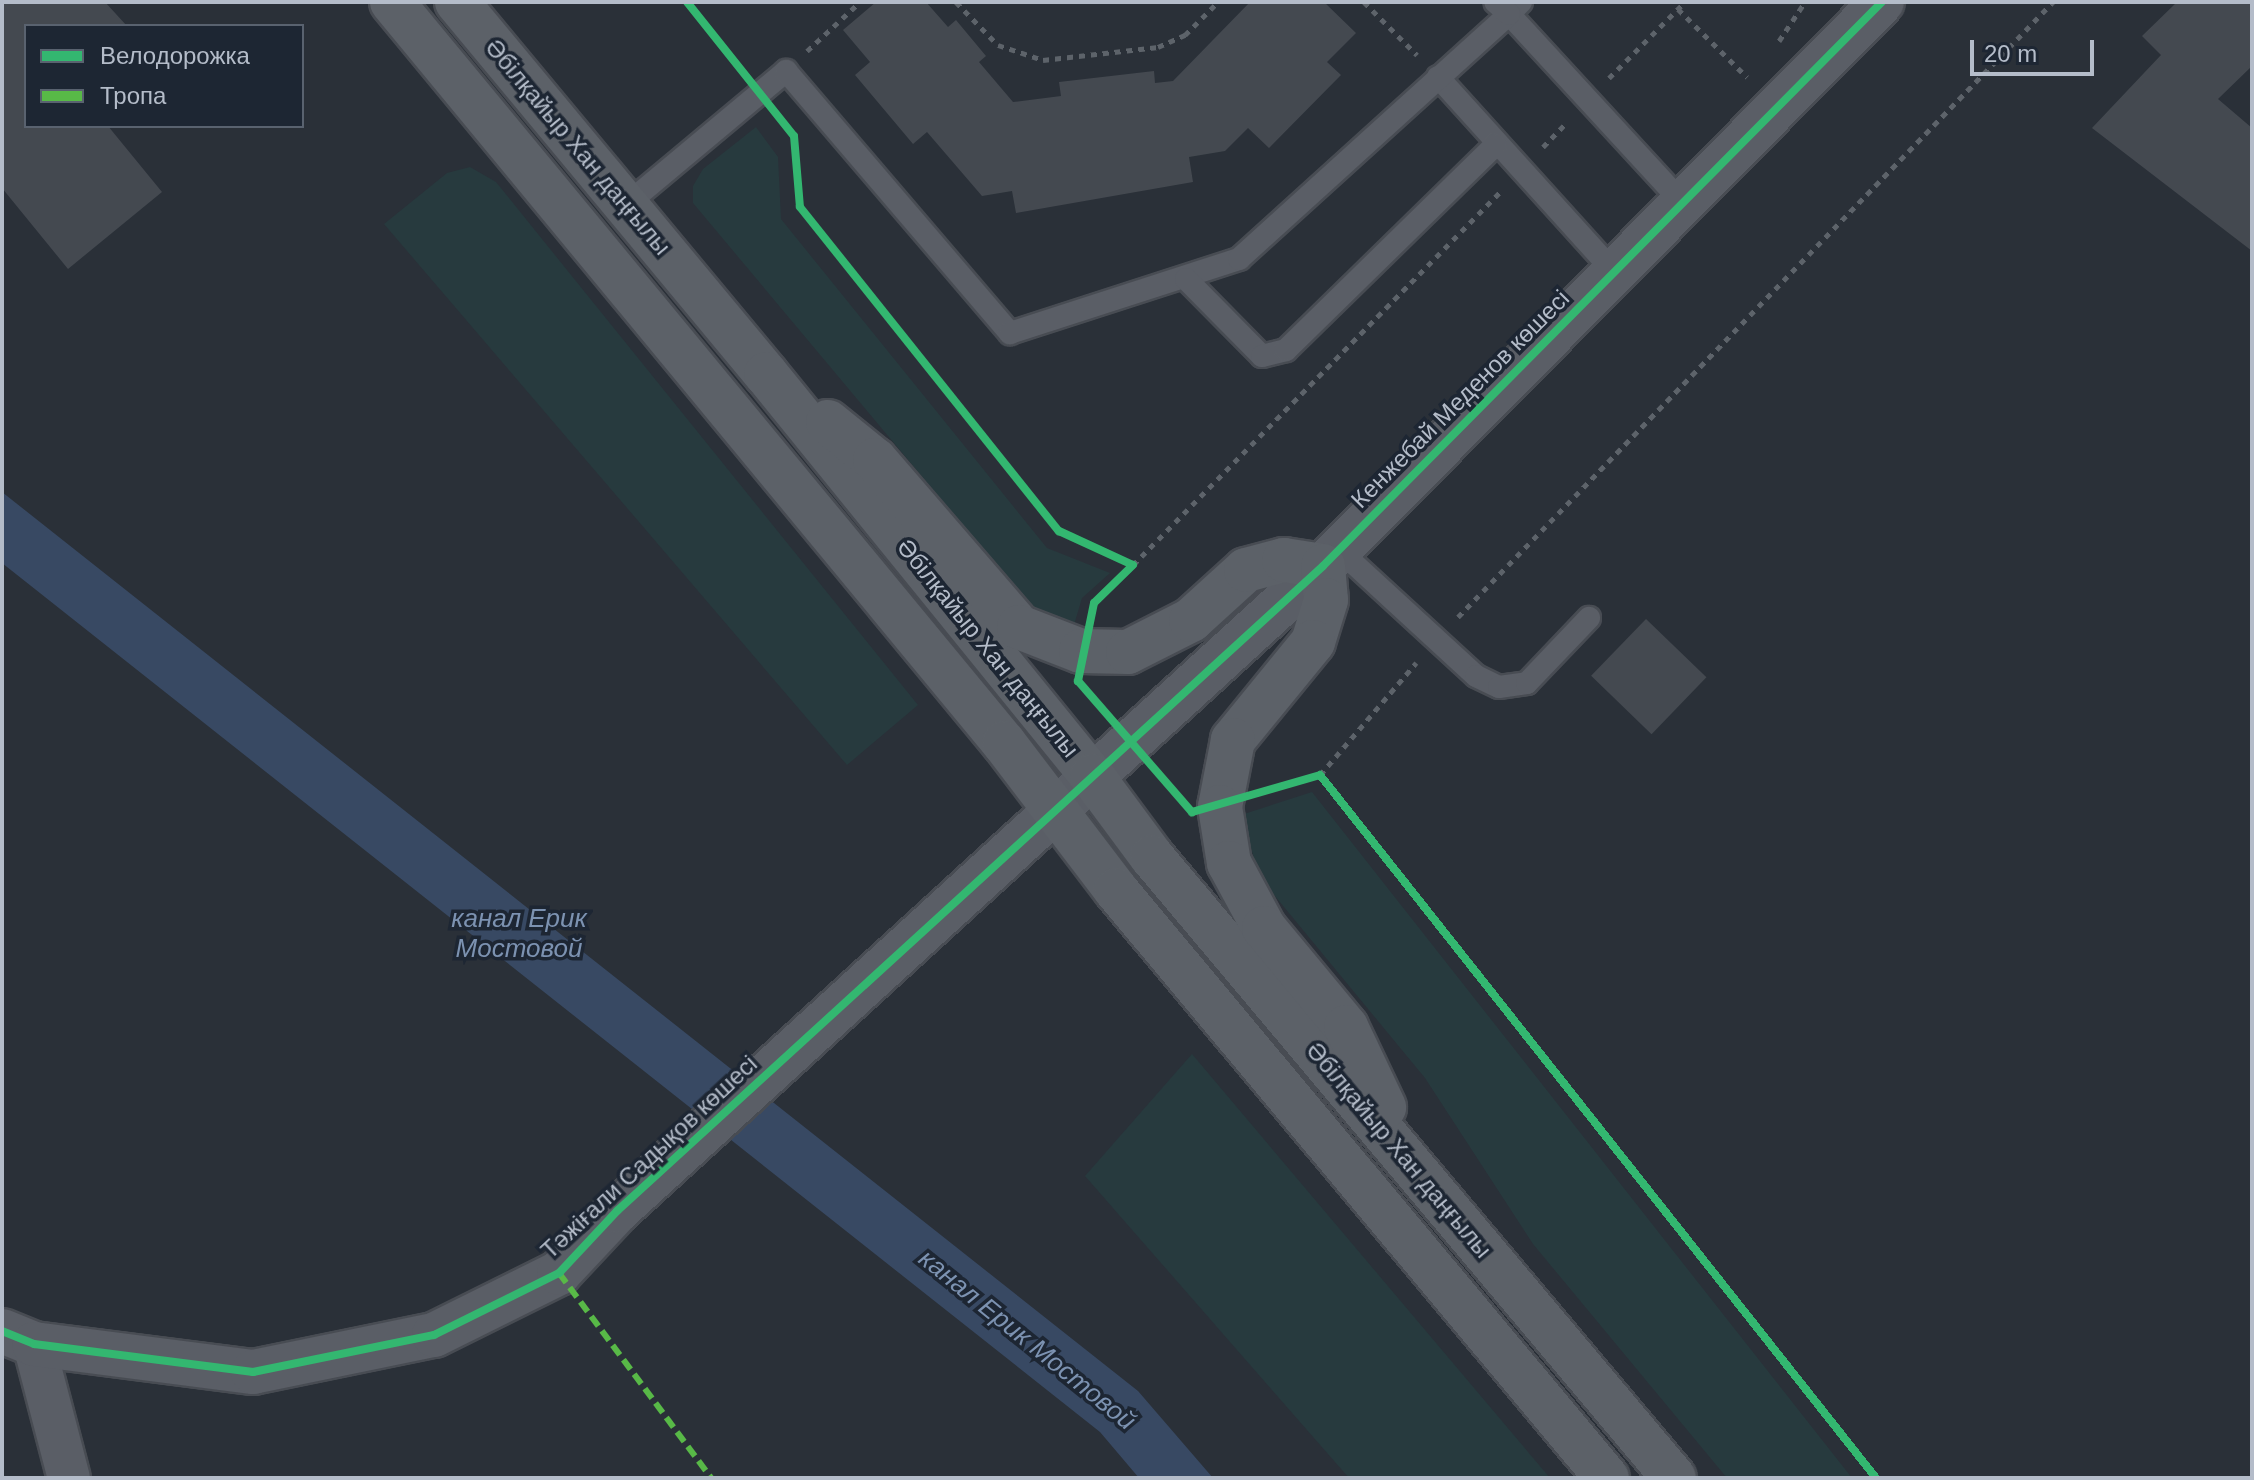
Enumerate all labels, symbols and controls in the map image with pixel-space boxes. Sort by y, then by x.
legend [24,24,304,128]
scale bar [1974,24,2098,74]
street label: Әбілқайыр Хан даңғылы [479,33,677,261]
text: 20 m [1984,40,2037,67]
text: Велодорожка [100,42,250,69]
text: Тропа [100,82,166,109]
street label: Кенжебай Меденов көшесі [1345,284,1575,514]
street label: Әбілқайыр Хан даңғылы [891,533,1085,763]
water label: канал Ерик Мостовой [451,903,587,964]
street label: Әбілқайыр Хан даңғылы [1300,1036,1498,1264]
street label: Тәжіғали Садықов көшесі [535,1049,763,1265]
water label: канал Ерик Мостовой [912,1243,1142,1437]

